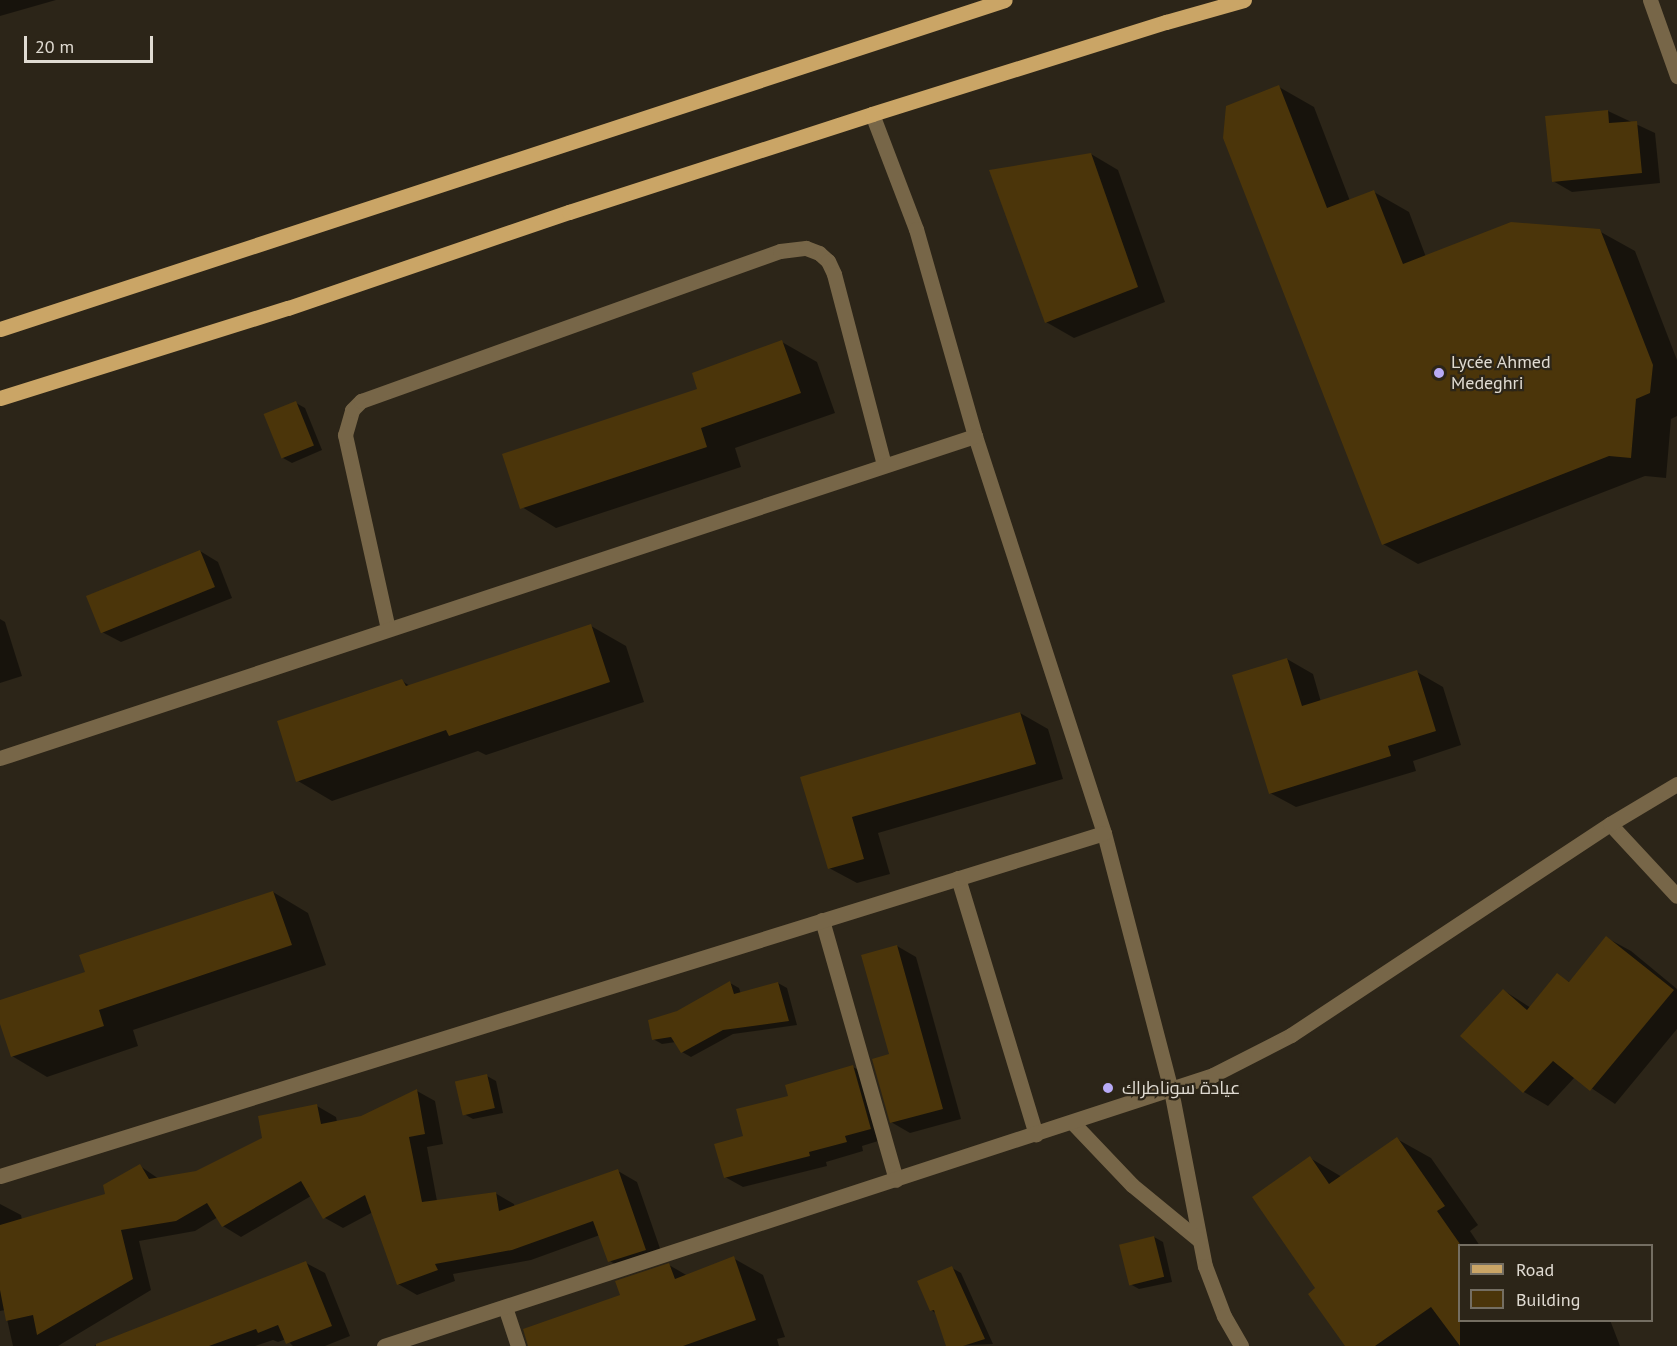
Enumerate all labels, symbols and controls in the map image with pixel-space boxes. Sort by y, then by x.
scale bar [27,24,156,62]
text: 20 m [35,35,74,58]
place label: Lycée Ahmed Medeghri [1451,352,1551,394]
marker: Lycée Ahmed Medeghri [1432,366,1446,380]
place label: عيادة سوناطراك [1122,1077,1240,1099]
marker: عيادة سوناطراك [1099,1079,1117,1097]
legend [1458,1244,1653,1322]
text: Road [1516,1258,1554,1281]
text: Building [1516,1288,1580,1311]

